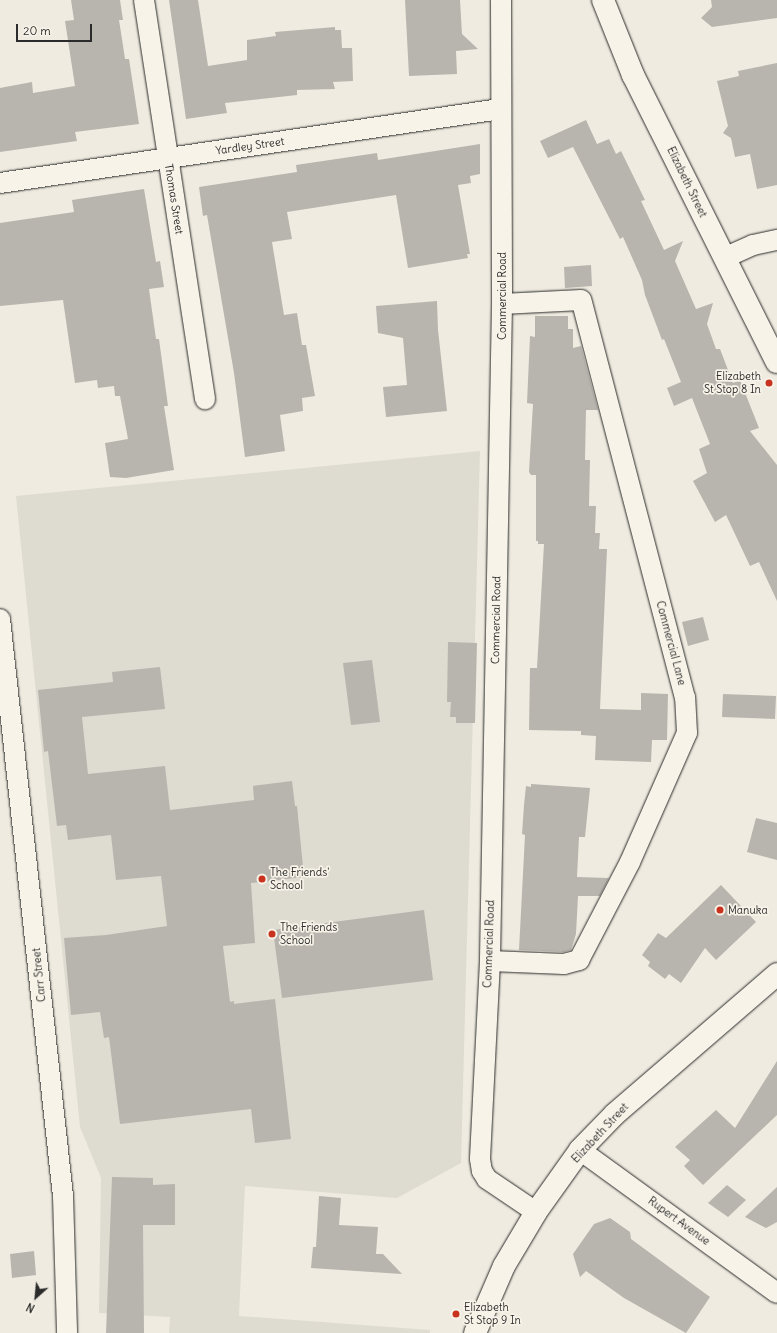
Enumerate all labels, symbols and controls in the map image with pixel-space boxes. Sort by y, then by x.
scale bar [18,16,94,42]
text: 20 m [23,23,51,38]
street label: Yardley Street [215,135,285,157]
street label: Elizabeth Street [664,145,710,219]
street label: Thomas Street [162,163,186,235]
street label: Commercial Road [495,252,509,340]
place label: Elizabeth St Stop 8 In [704,370,761,396]
marker: Elizabeth St Stop 8 In [764,378,774,388]
street label: Commercial Road [489,576,503,664]
street label: Commercial Lane [653,599,689,687]
place label: The Friends' School [270,866,329,892]
marker: The Friends' School [257,874,267,884]
street label: Commercial Road [481,900,497,988]
place label: Manuka [728,903,768,917]
marker: Manuka [715,905,725,915]
place label: The Friends School [280,921,337,947]
marker: The Friends School [267,929,277,939]
street label: Carr Street [30,947,48,1003]
street label: Elizabeth Street [569,1100,631,1166]
street label: Rupert Avenue [645,1194,713,1248]
north arrow [16,1277,56,1317]
text: N [24,1300,37,1316]
place label: Elizabeth St Stop 9 In [464,1301,521,1327]
marker: Elizabeth St Stop 9 In [451,1309,461,1319]

